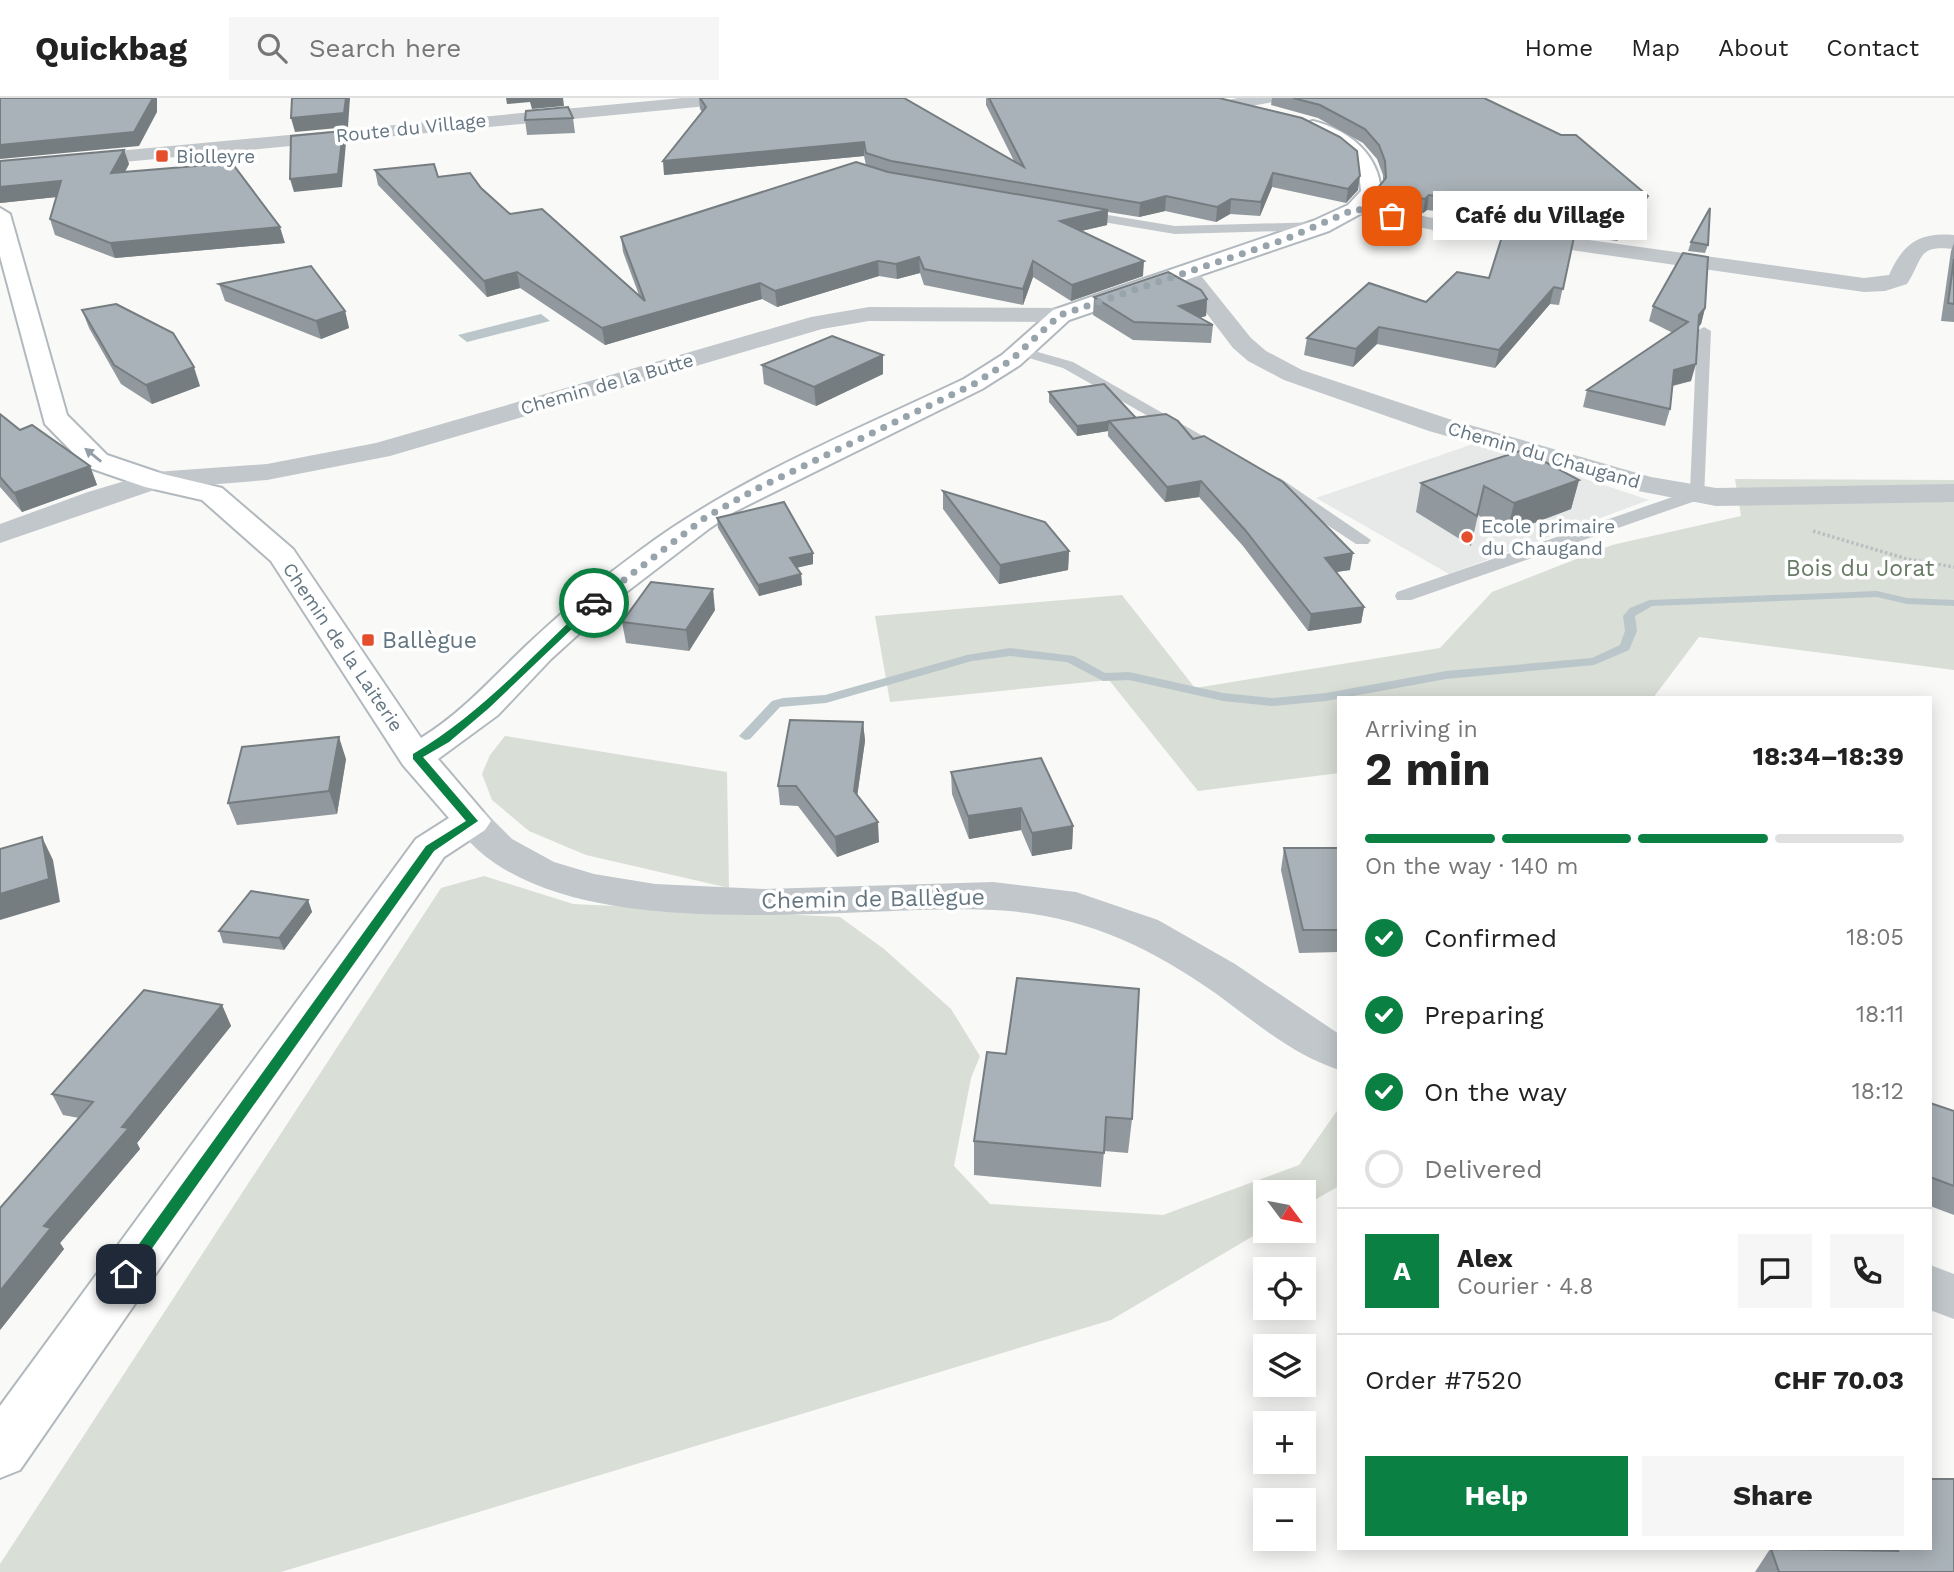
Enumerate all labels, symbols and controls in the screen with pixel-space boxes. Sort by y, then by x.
search box [229,17,719,80]
text: Quickbag [35,29,187,68]
icon: search [253,29,291,67]
text: Search here [309,33,461,63]
text: Home [1525,34,1593,62]
text: Map [1631,34,1680,62]
text: About [1718,34,1788,62]
text: Contact [1826,34,1919,62]
street label: Route du Village [335,109,487,147]
place label: Biolleyre [176,145,255,168]
marker: Biolleyre [154,148,170,164]
pin [1362,186,1422,246]
callout: Café du Village [1434,192,1648,240]
icon: bag [1373,197,1411,235]
text: Café du Village [1455,202,1625,229]
street label: Chemin de la Butte [518,348,696,420]
street label: Chemin du Chaugand [1445,417,1643,493]
one-way arrow [84,447,102,462]
place label: Ecole primaire du Chaugand [1481,515,1615,560]
marker: Ecole primaire du Chaugand [1459,529,1475,545]
park label: Bois du Jorat [1786,555,1935,582]
street label: Chemin de la Laiterie [278,558,408,736]
courier [559,568,629,638]
icon: car [575,584,613,622]
place label: Ballègue [382,627,477,654]
marker: Ballègue [360,632,376,648]
text: Arriving in [1365,716,1478,743]
text: 18:34–18:39 [1753,741,1904,771]
text: 2 min [1365,742,1491,796]
text: On the way · 140 m [1365,853,1578,880]
street label: Chemin de Ballègue [761,884,985,914]
icon: check [1365,919,1403,957]
text: Confirmed [1424,923,1557,953]
text: 18:05 [1846,924,1904,951]
icon: check [1365,996,1403,1034]
text: Preparing [1424,1000,1544,1030]
text: 18:11 [1856,1001,1904,1028]
icon: check [1365,1073,1403,1111]
text: On the way [1424,1077,1567,1107]
text: 18:12 [1852,1078,1904,1105]
text: Delivered [1424,1154,1543,1184]
north arrow [1253,1180,1316,1242]
map controls [1253,1180,1316,1551]
button: chat [1738,1234,1812,1308]
button: phone [1830,1234,1904,1308]
text: Alex [1457,1243,1513,1273]
pin [96,1244,156,1304]
icon: home [107,1255,145,1293]
text: A [1393,1256,1411,1286]
button: locate [1253,1257,1316,1320]
text: Courier · 4.8 [1457,1273,1593,1300]
button: layers [1253,1334,1316,1397]
text: Order #7520 [1365,1365,1522,1395]
text: CHF 70.03 [1774,1365,1904,1395]
button: + [1253,1411,1316,1474]
button: Help [1365,1456,1628,1536]
button: Share [1642,1456,1904,1536]
button: − [1253,1488,1316,1551]

